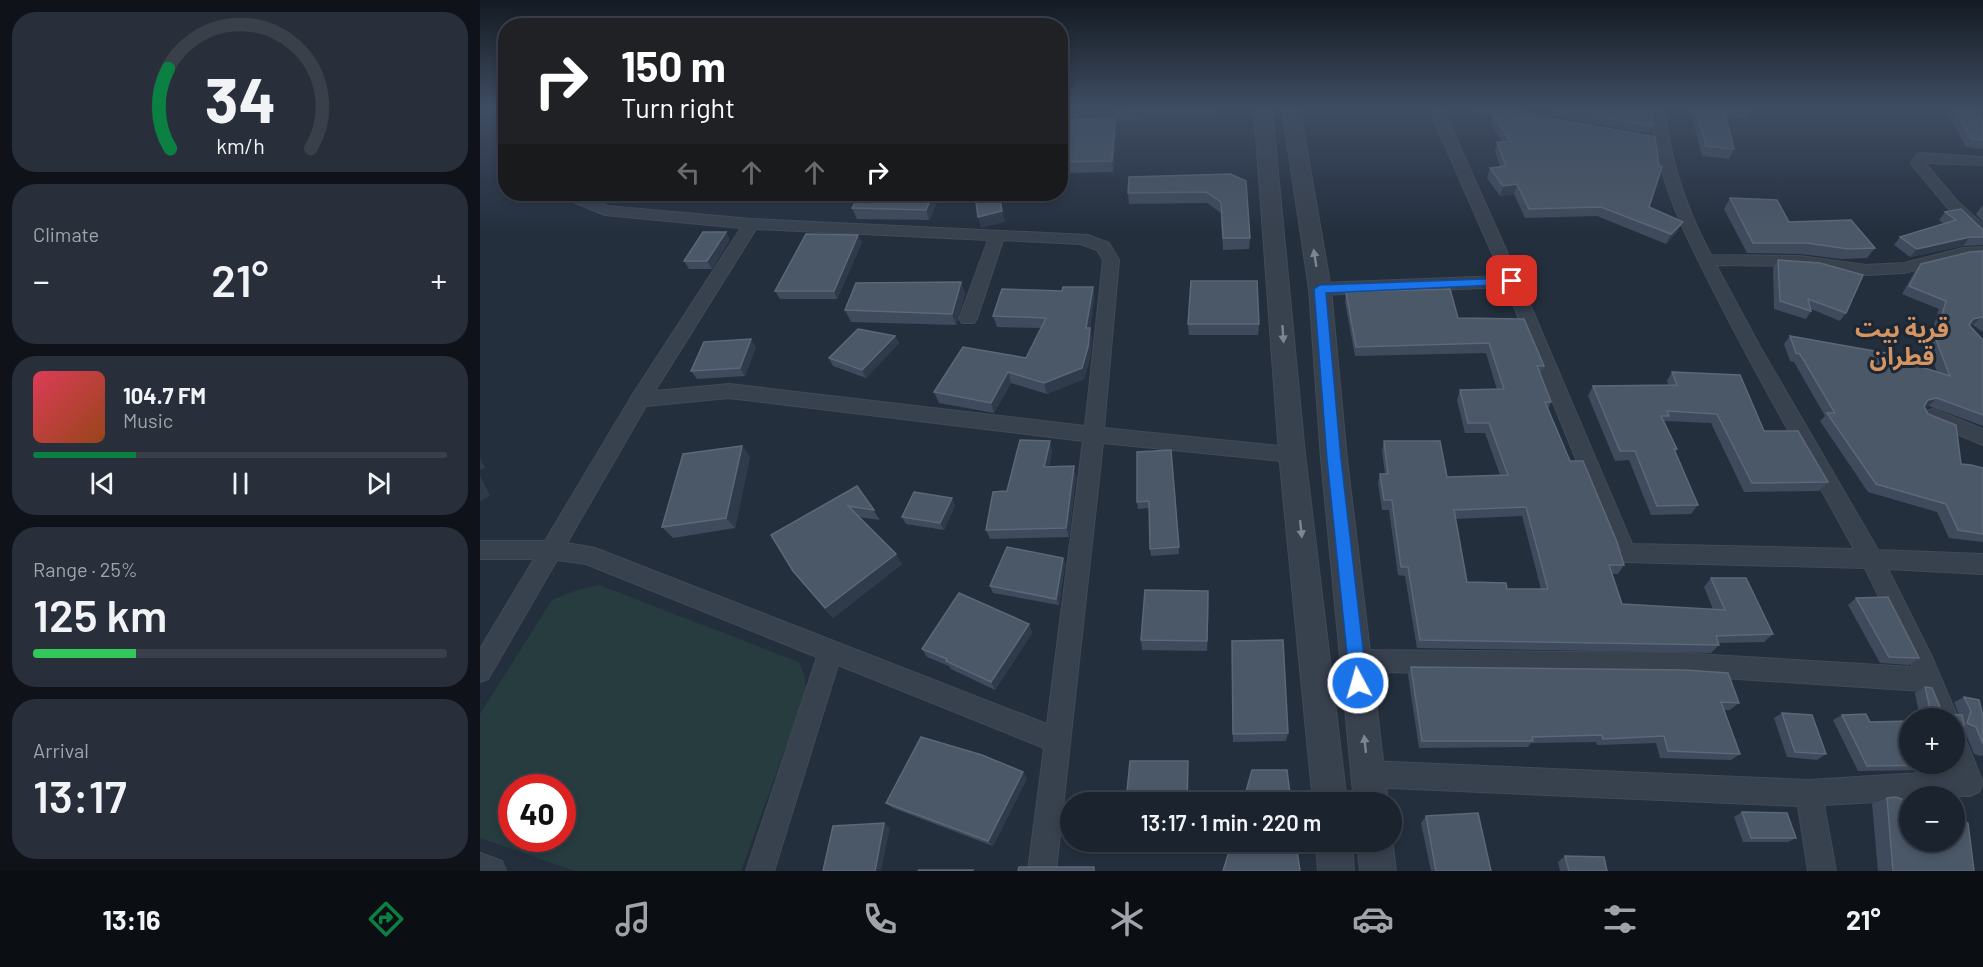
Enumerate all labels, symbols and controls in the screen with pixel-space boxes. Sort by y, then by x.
text: 150 m [621,40,726,90]
icon: right [522,42,600,120]
text: 34 [204,61,276,135]
text: Turn right [621,91,735,123]
text: km/h [216,133,264,158]
icon: left [672,156,705,189]
icon: ahead [735,156,768,189]
icon: ahead [798,156,831,189]
icon: right [861,156,894,189]
text: Climate [33,222,99,246]
one-way arrow [1310,248,1319,267]
text: 21° [211,252,269,306]
pin [1486,255,1537,306]
text: − [33,260,50,300]
text: + [430,260,447,300]
icon: arrive [1495,264,1528,297]
district label: قرية بيت قطران [1855,313,1949,371]
one-way arrow [1279,325,1288,344]
text: 104.7 FM [123,382,206,408]
text: Music [123,408,173,432]
icon: previous [86,467,119,500]
icon: pause [224,467,257,500]
icon: next [362,467,395,500]
one-way arrow [1296,519,1305,538]
text: Range · 25% [33,557,138,581]
text: 125 km [33,587,167,641]
position arrow [1326,651,1390,715]
map controls [1899,708,1965,852]
button: + [1899,708,1965,774]
one-way arrow [1360,735,1370,754]
text: Arrival [33,738,89,762]
text: 13:17 [33,768,127,822]
speed limit sign: 40 [498,774,576,852]
button: − [1899,786,1965,852]
text: 13:17 · 1 min · 220 m [1141,809,1321,835]
icon: directions [365,898,407,940]
icon: music [612,898,654,940]
icon: phone [859,898,901,940]
icon: climate [1106,898,1148,940]
icon: car [1352,898,1394,940]
icon: filters [1599,898,1641,940]
text: 13:16 [102,903,160,935]
text: 21° [1846,903,1881,935]

